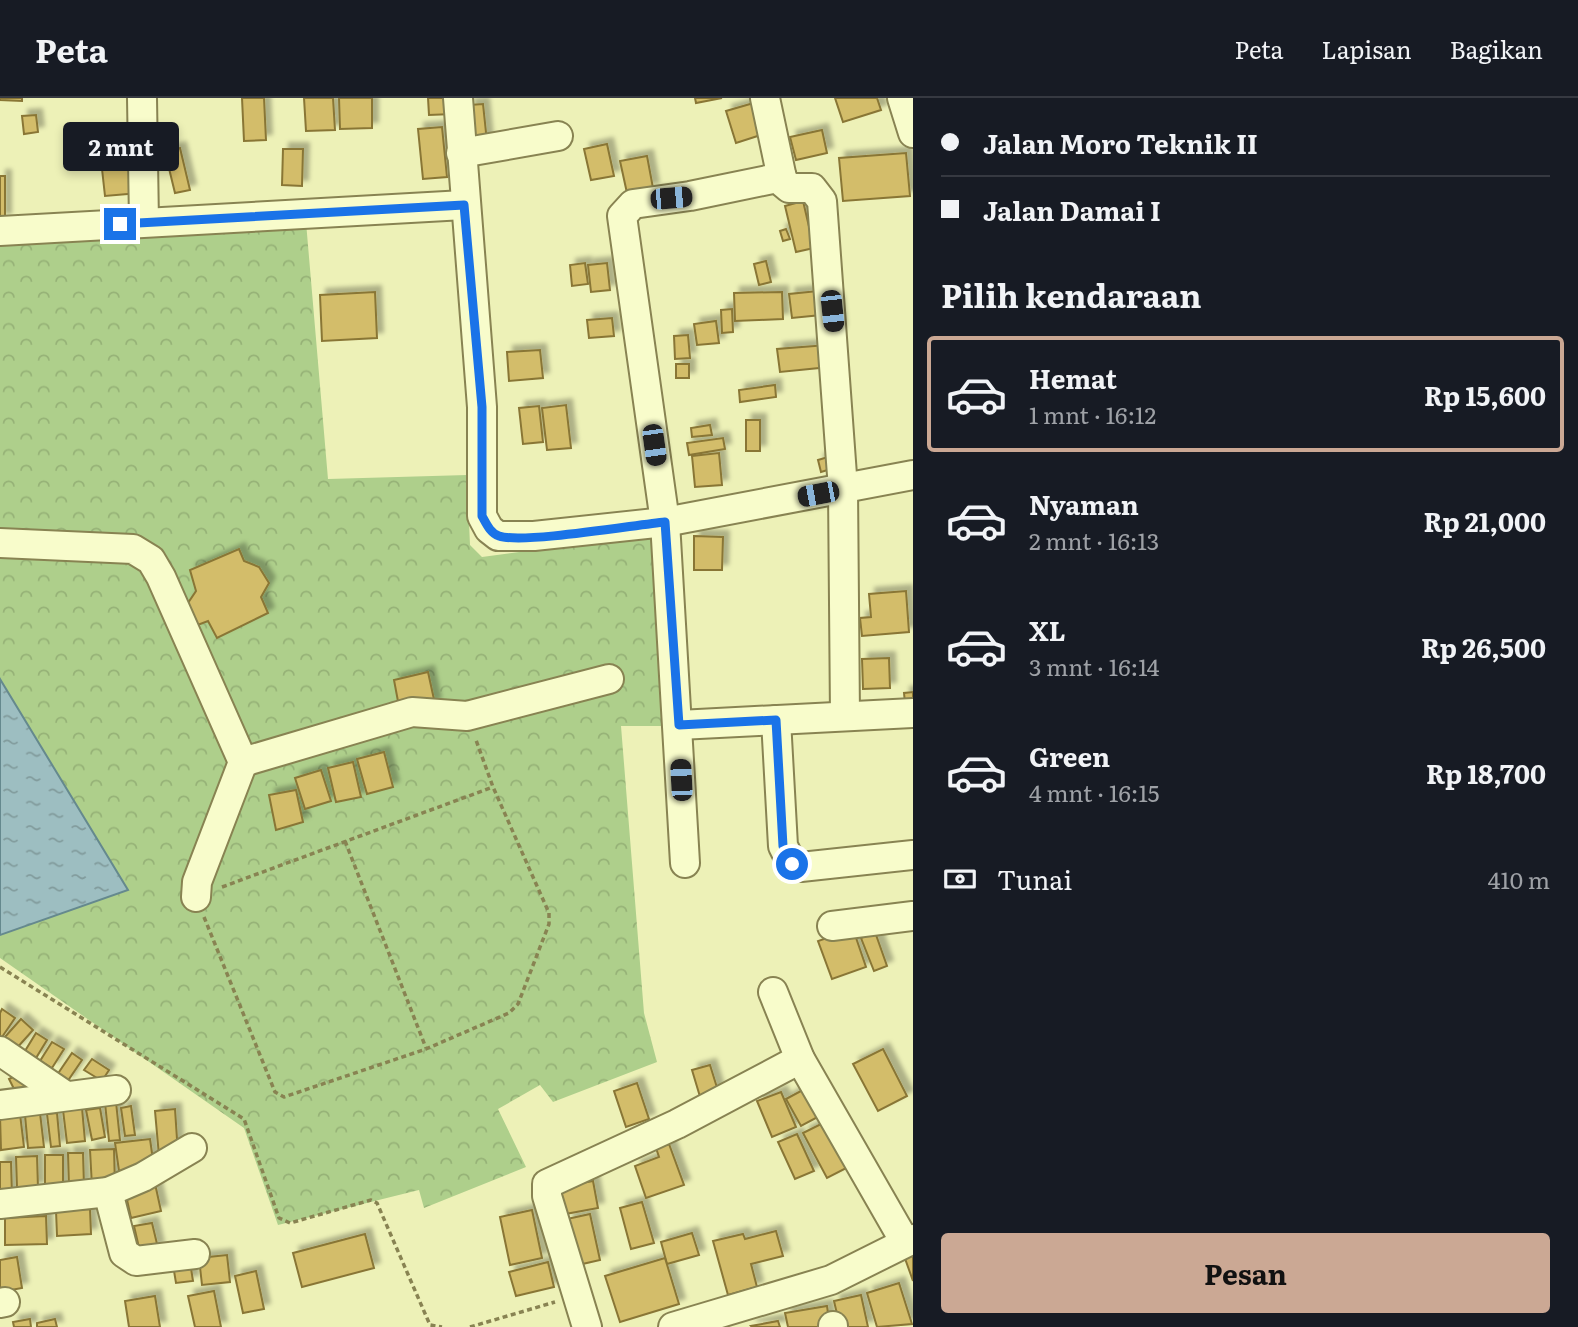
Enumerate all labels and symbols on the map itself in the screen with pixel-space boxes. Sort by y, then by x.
callout: 2 mnt [62,122,178,172]
car [650,186,693,210]
route end [104,208,136,240]
car [820,289,845,333]
car [641,423,668,467]
car [796,480,841,508]
car [670,758,693,802]
route start [776,848,808,880]

